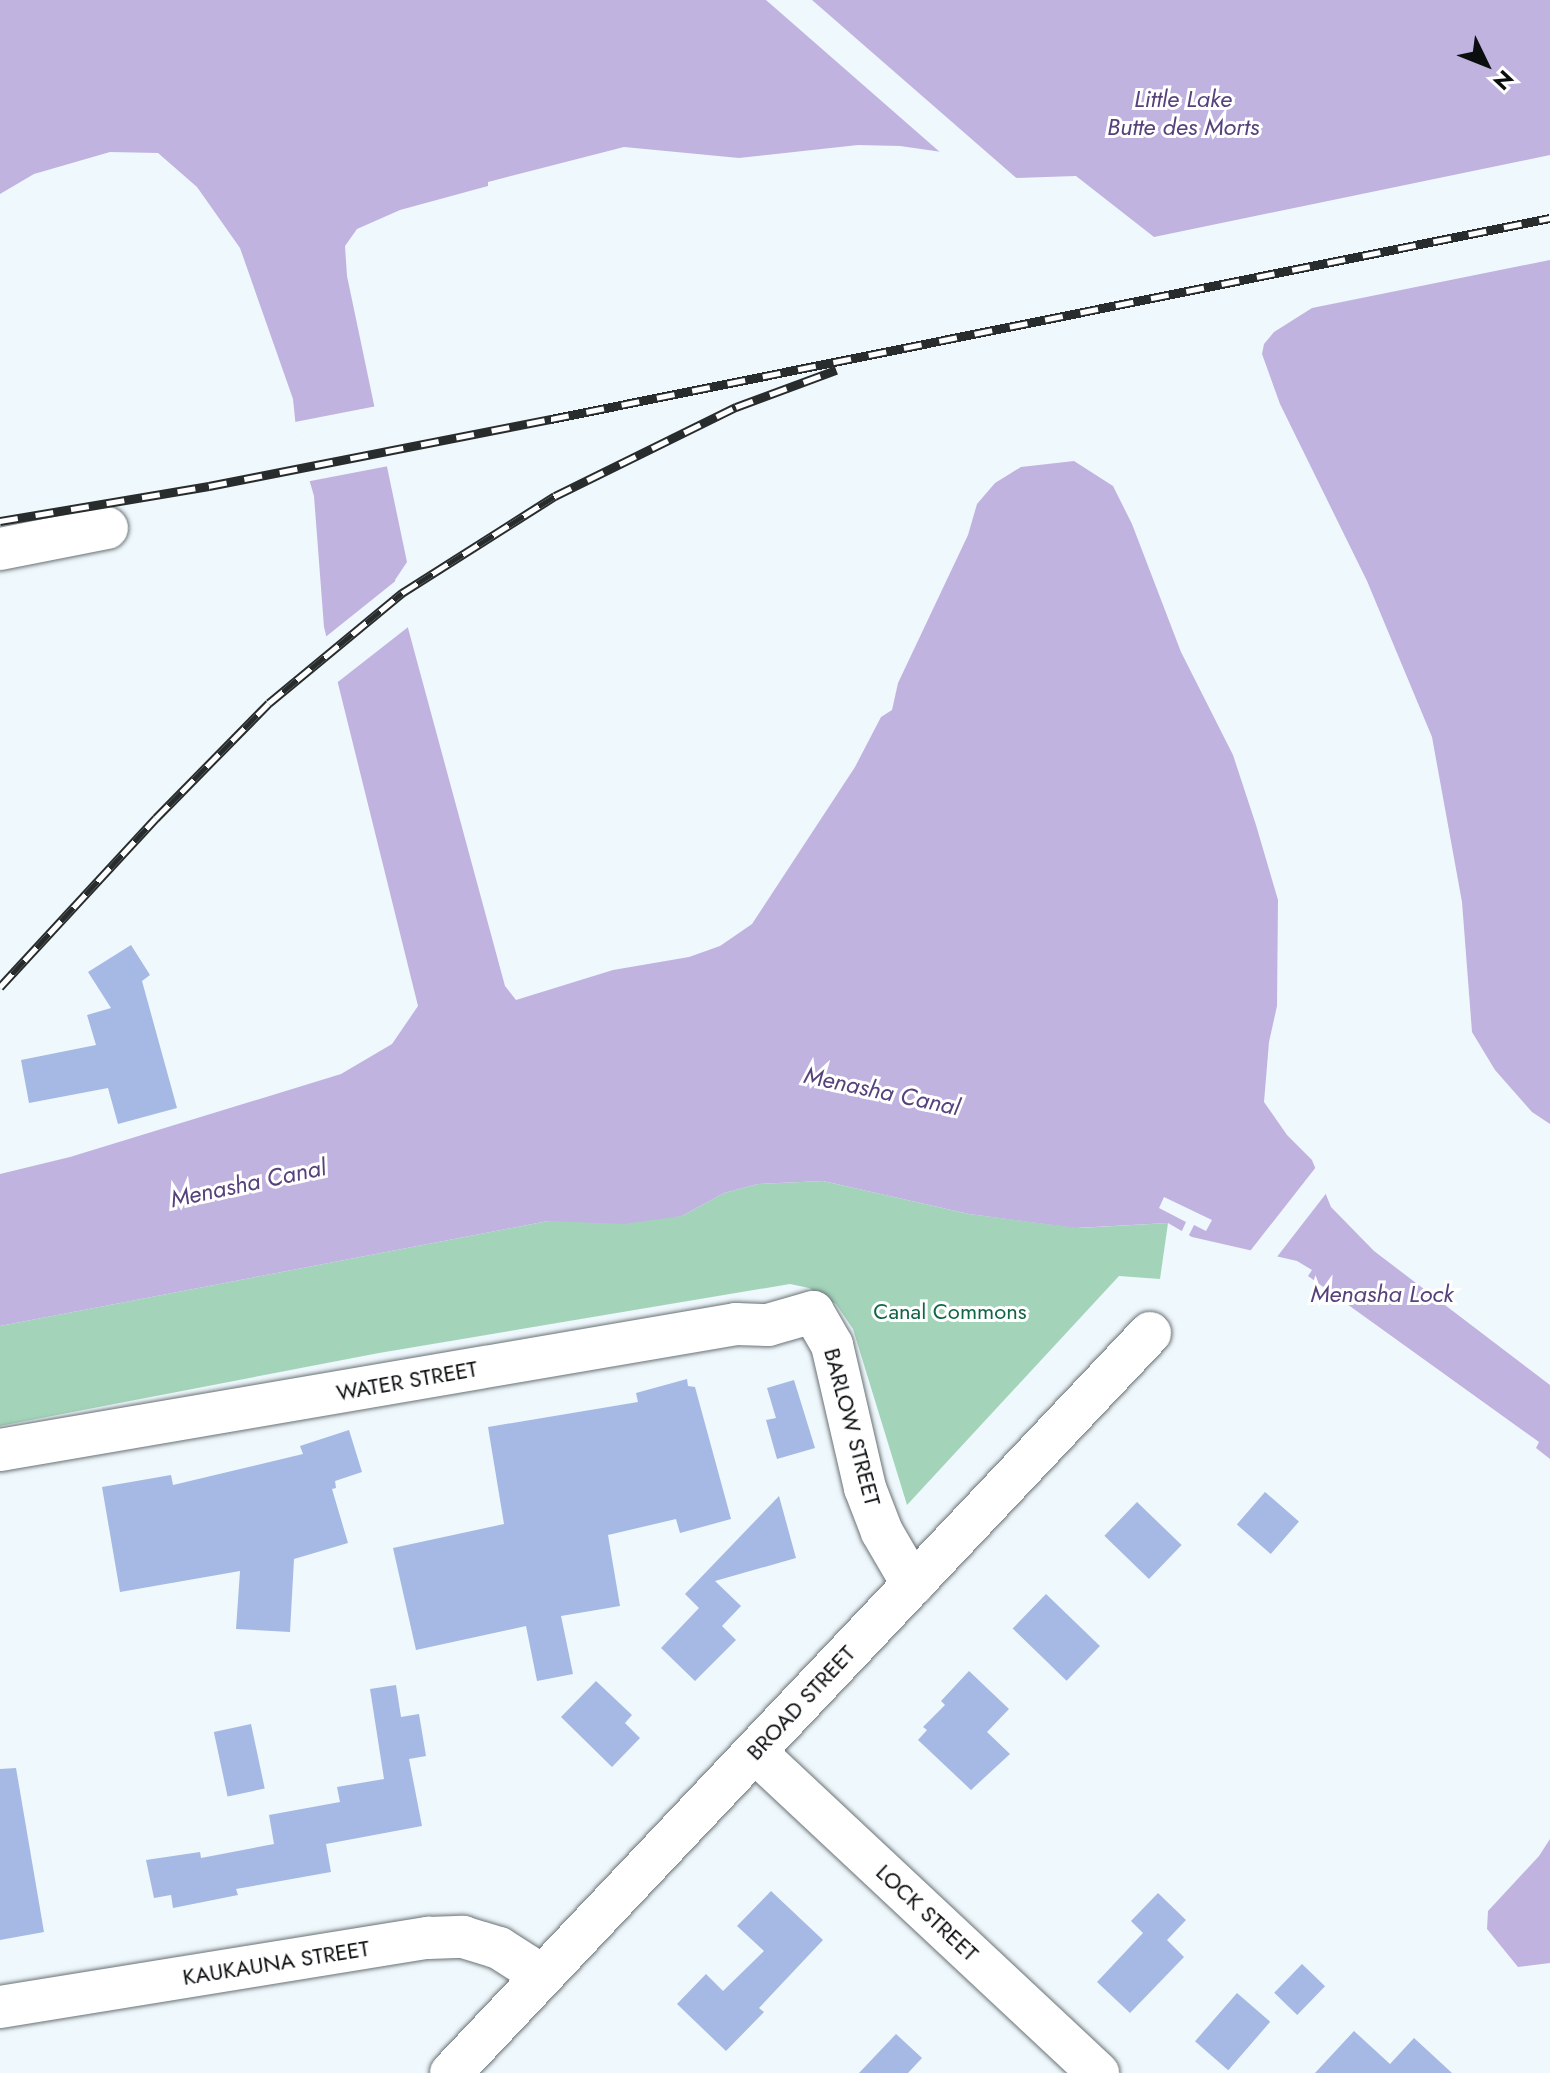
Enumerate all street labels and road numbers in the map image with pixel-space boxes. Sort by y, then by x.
street label: BARLOW STREET [818,1345,886,1509]
street label: WATER STREET [334,1356,480,1406]
street label: BROAD STREET [741,1640,861,1766]
street label: LOCK STREET [871,1859,983,1967]
street label: KAUKAUNA STREET [181,1935,371,1991]

